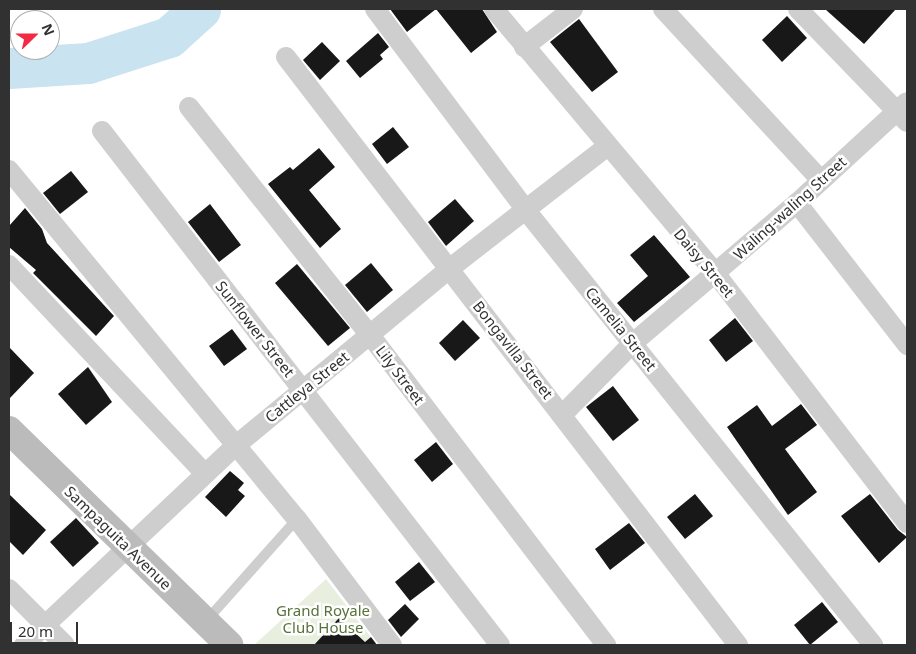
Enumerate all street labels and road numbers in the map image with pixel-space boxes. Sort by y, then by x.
street label: Waling-waling Street [730,153,850,263]
street label: Daisy Street [670,225,738,301]
street label: Sunflower Street [212,277,298,381]
street label: Camelia Street [582,284,660,374]
street label: Bongavilla Street [469,298,557,402]
street label: Lily Street [372,342,428,408]
street label: Cattleya Street [261,348,353,426]
street label: Sampaguita Avenue [61,483,175,593]

